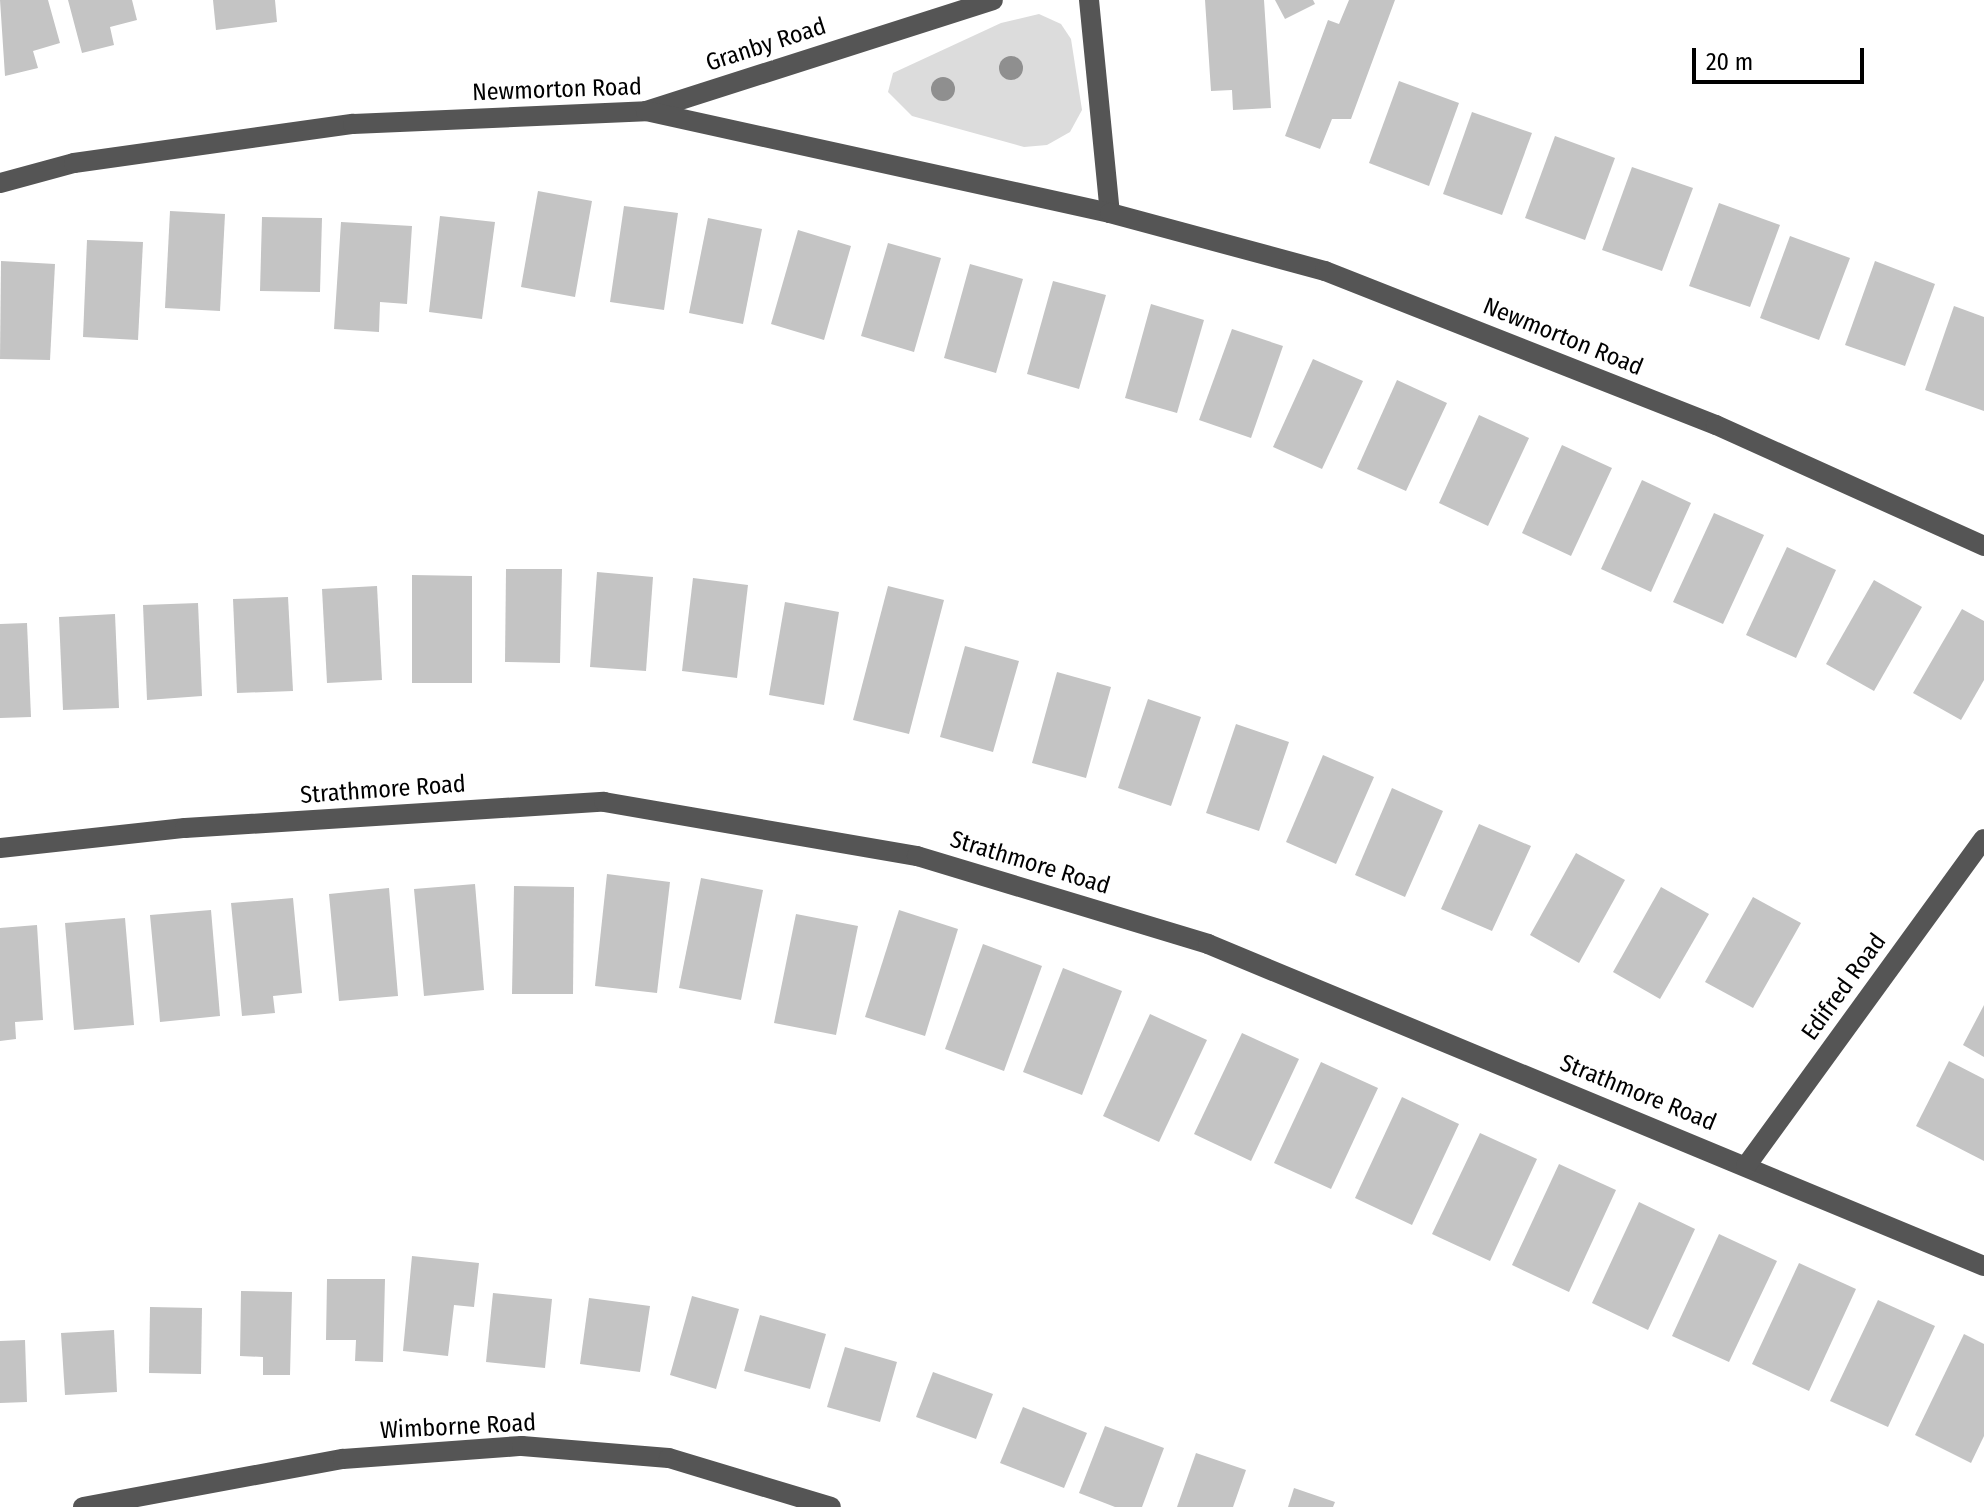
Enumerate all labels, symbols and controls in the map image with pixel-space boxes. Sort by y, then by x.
street label: Granby Road [702,12,830,78]
scale bar [1696,32,1868,82]
text: 20 m [1706,48,1753,76]
street label: Newmorton Road [472,73,642,107]
street label: Newmorton Road [1479,292,1647,382]
street label: Strathmore Road [299,770,467,810]
street label: Strathmore Road [947,825,1113,901]
street label: Edifred Road [1796,928,1892,1046]
street label: Strathmore Road [1556,1049,1720,1137]
street label: Wimborne Road [379,1409,537,1445]

